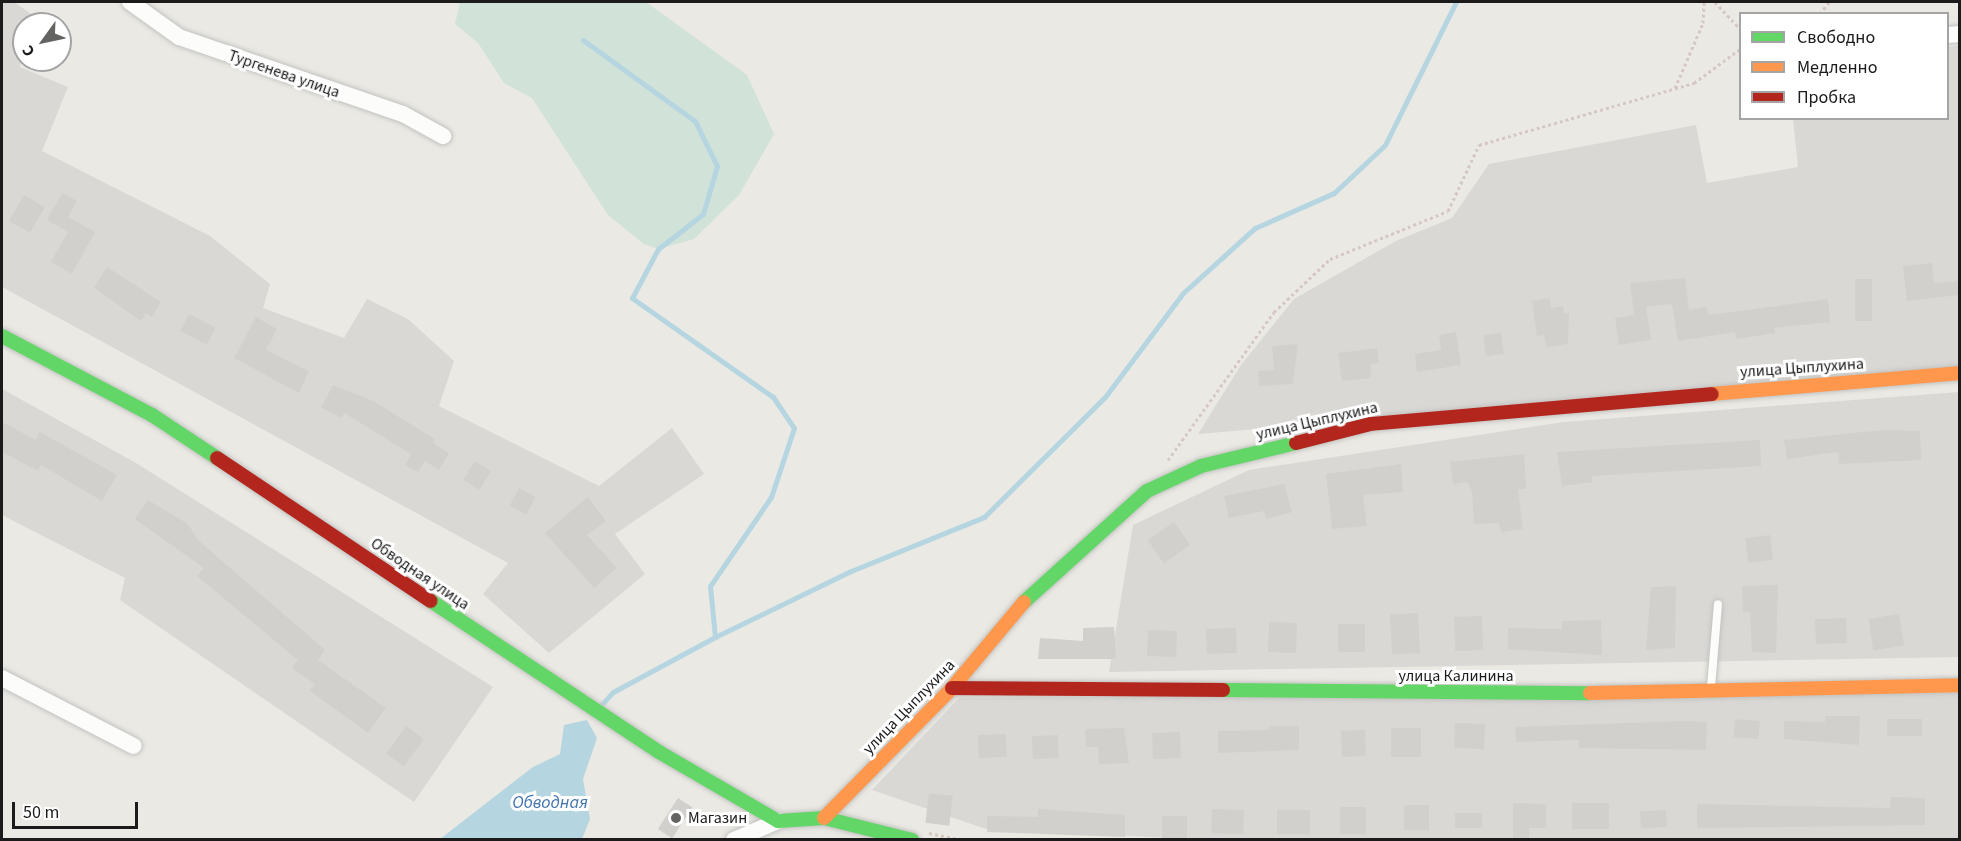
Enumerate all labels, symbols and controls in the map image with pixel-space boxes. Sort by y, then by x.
north arrow [12,12,72,72]
legend [1739,12,1949,120]
text: Свободно [1797,25,1875,50]
text: С [17,41,40,61]
street label: Тургенева улица [226,46,342,102]
text: Медленно [1797,55,1877,80]
text: Пробка [1797,85,1856,110]
street label: улица Цыплухина [1739,354,1865,382]
street label: улица Цыплухина [1254,398,1380,444]
street label: Обводная улица [367,534,473,614]
street label: улица Цыплухина [859,656,959,758]
street label: улица Калинина [1398,666,1514,686]
scale bar [15,790,141,828]
water label: Обводная [512,792,588,814]
text: 50 m [23,800,59,825]
place label: Магазин [688,808,747,828]
marker: Магазин [669,811,683,825]

